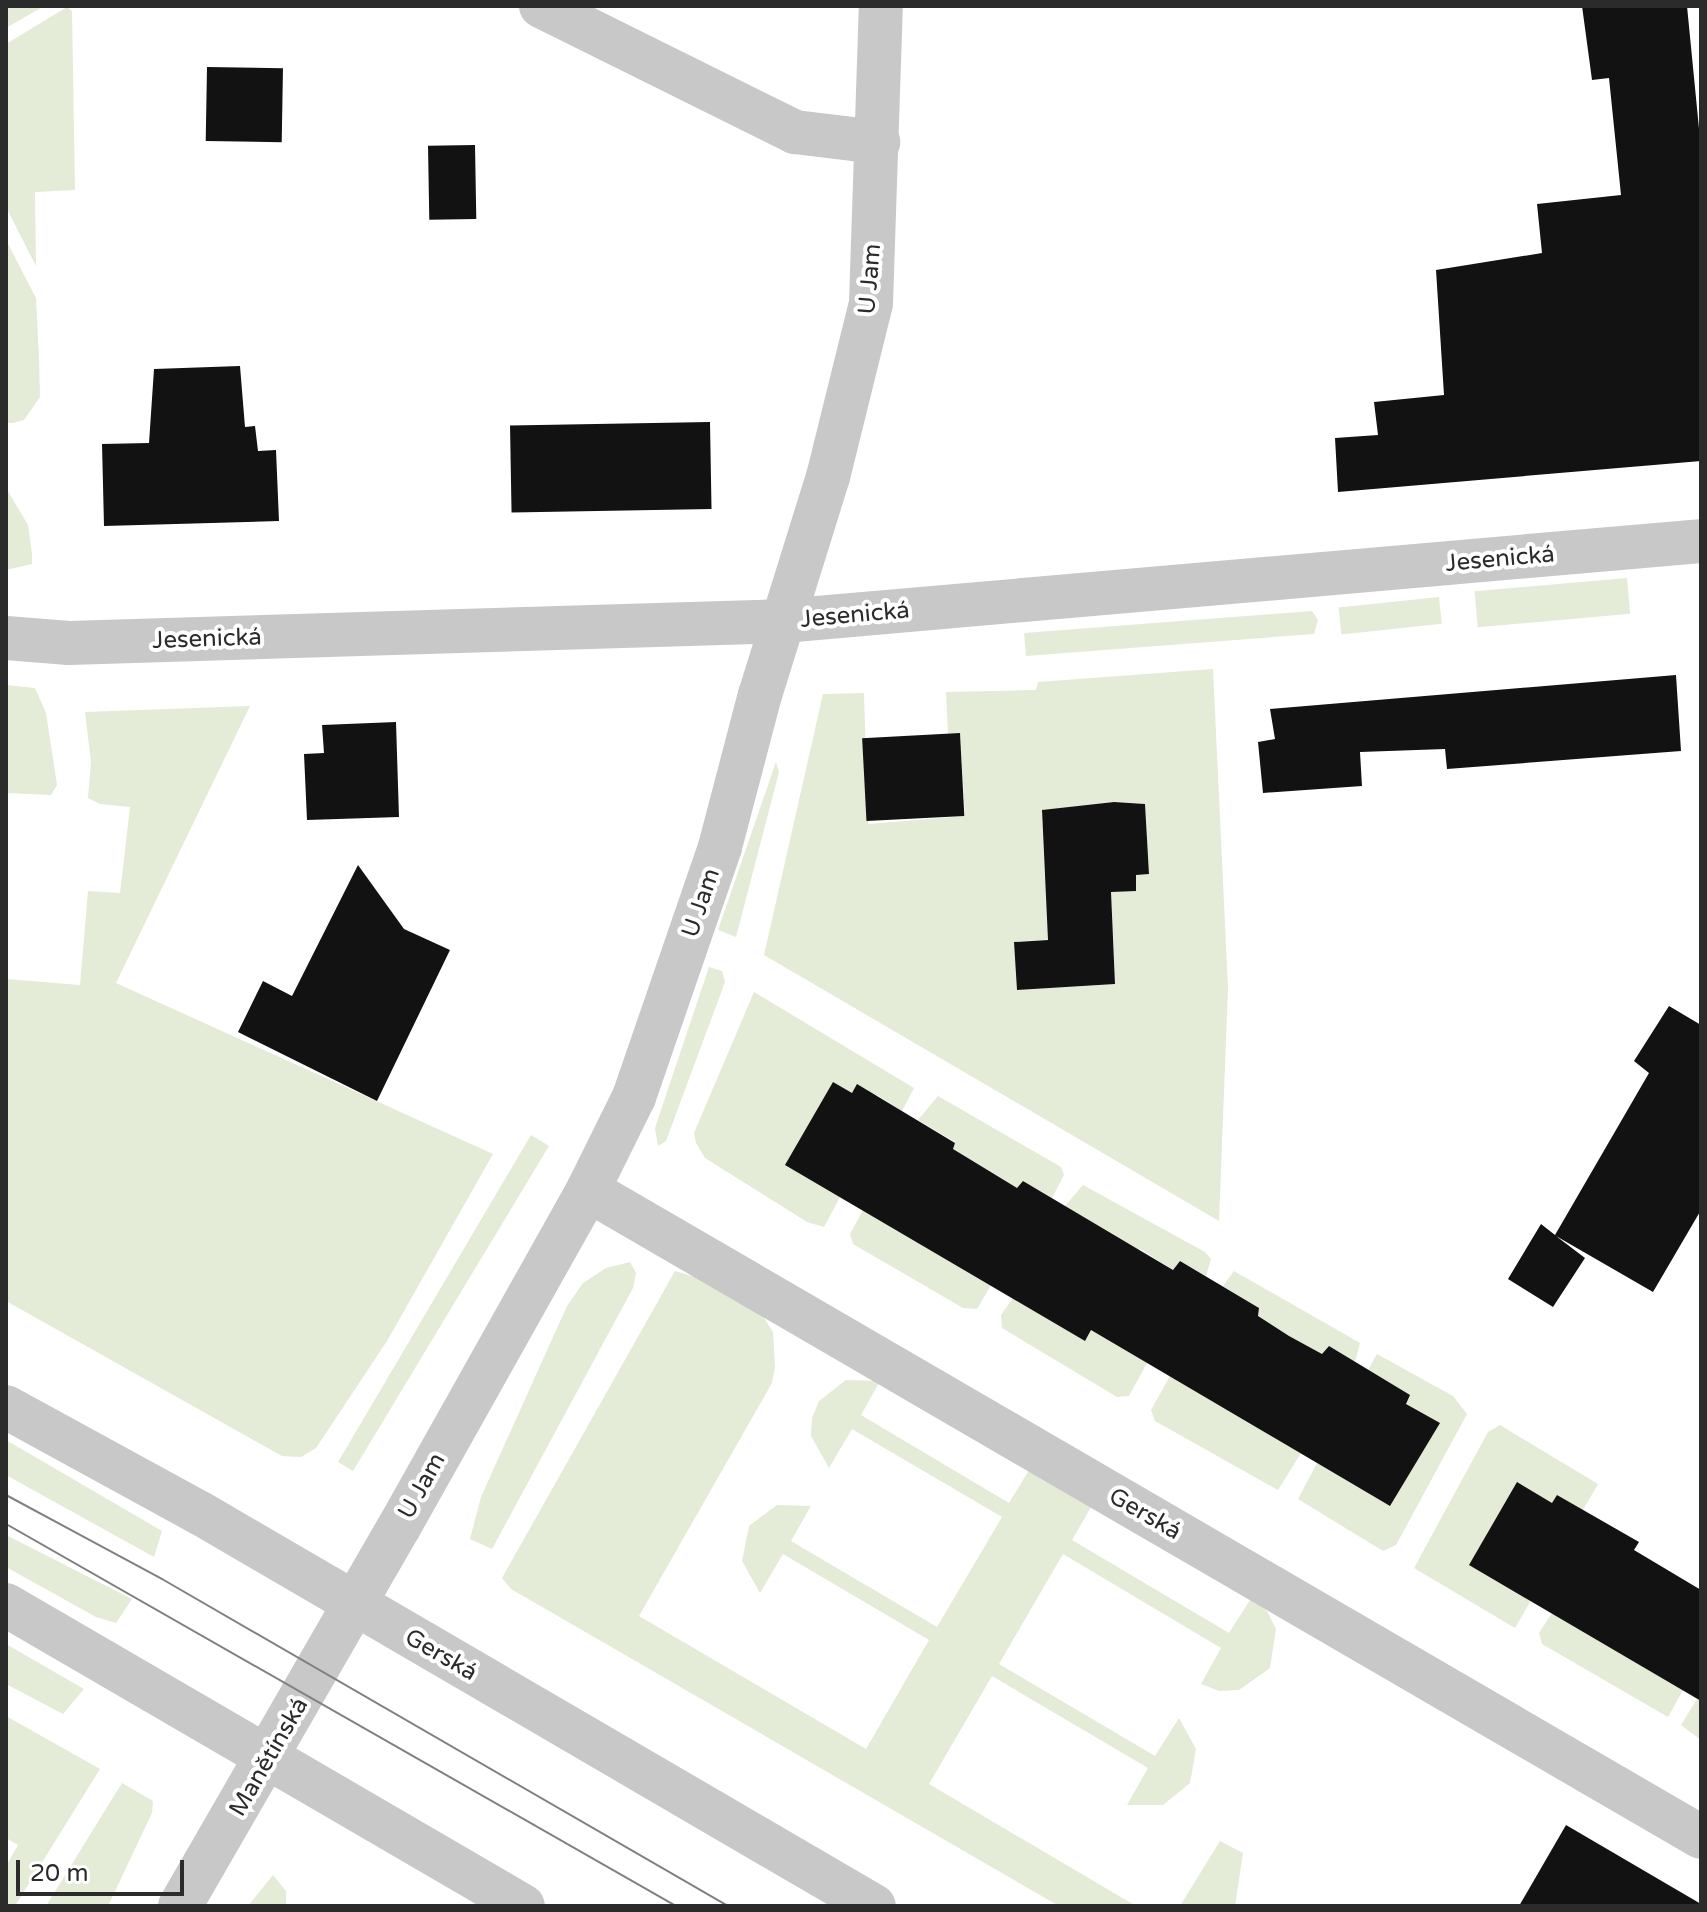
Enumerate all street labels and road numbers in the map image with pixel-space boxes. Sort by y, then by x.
street label: U Jam [853,242,887,316]
street label: Jesenická [1444,540,1556,578]
street label: Jesenická [799,596,911,634]
street label: Jesenická [152,623,262,655]
street label: U Jam [676,865,726,941]
street label: U Jam [392,1448,452,1524]
street label: Gerská [1104,1482,1186,1546]
street label: Gerská [400,1623,482,1687]
street label: Manětínská [223,1692,315,1822]

